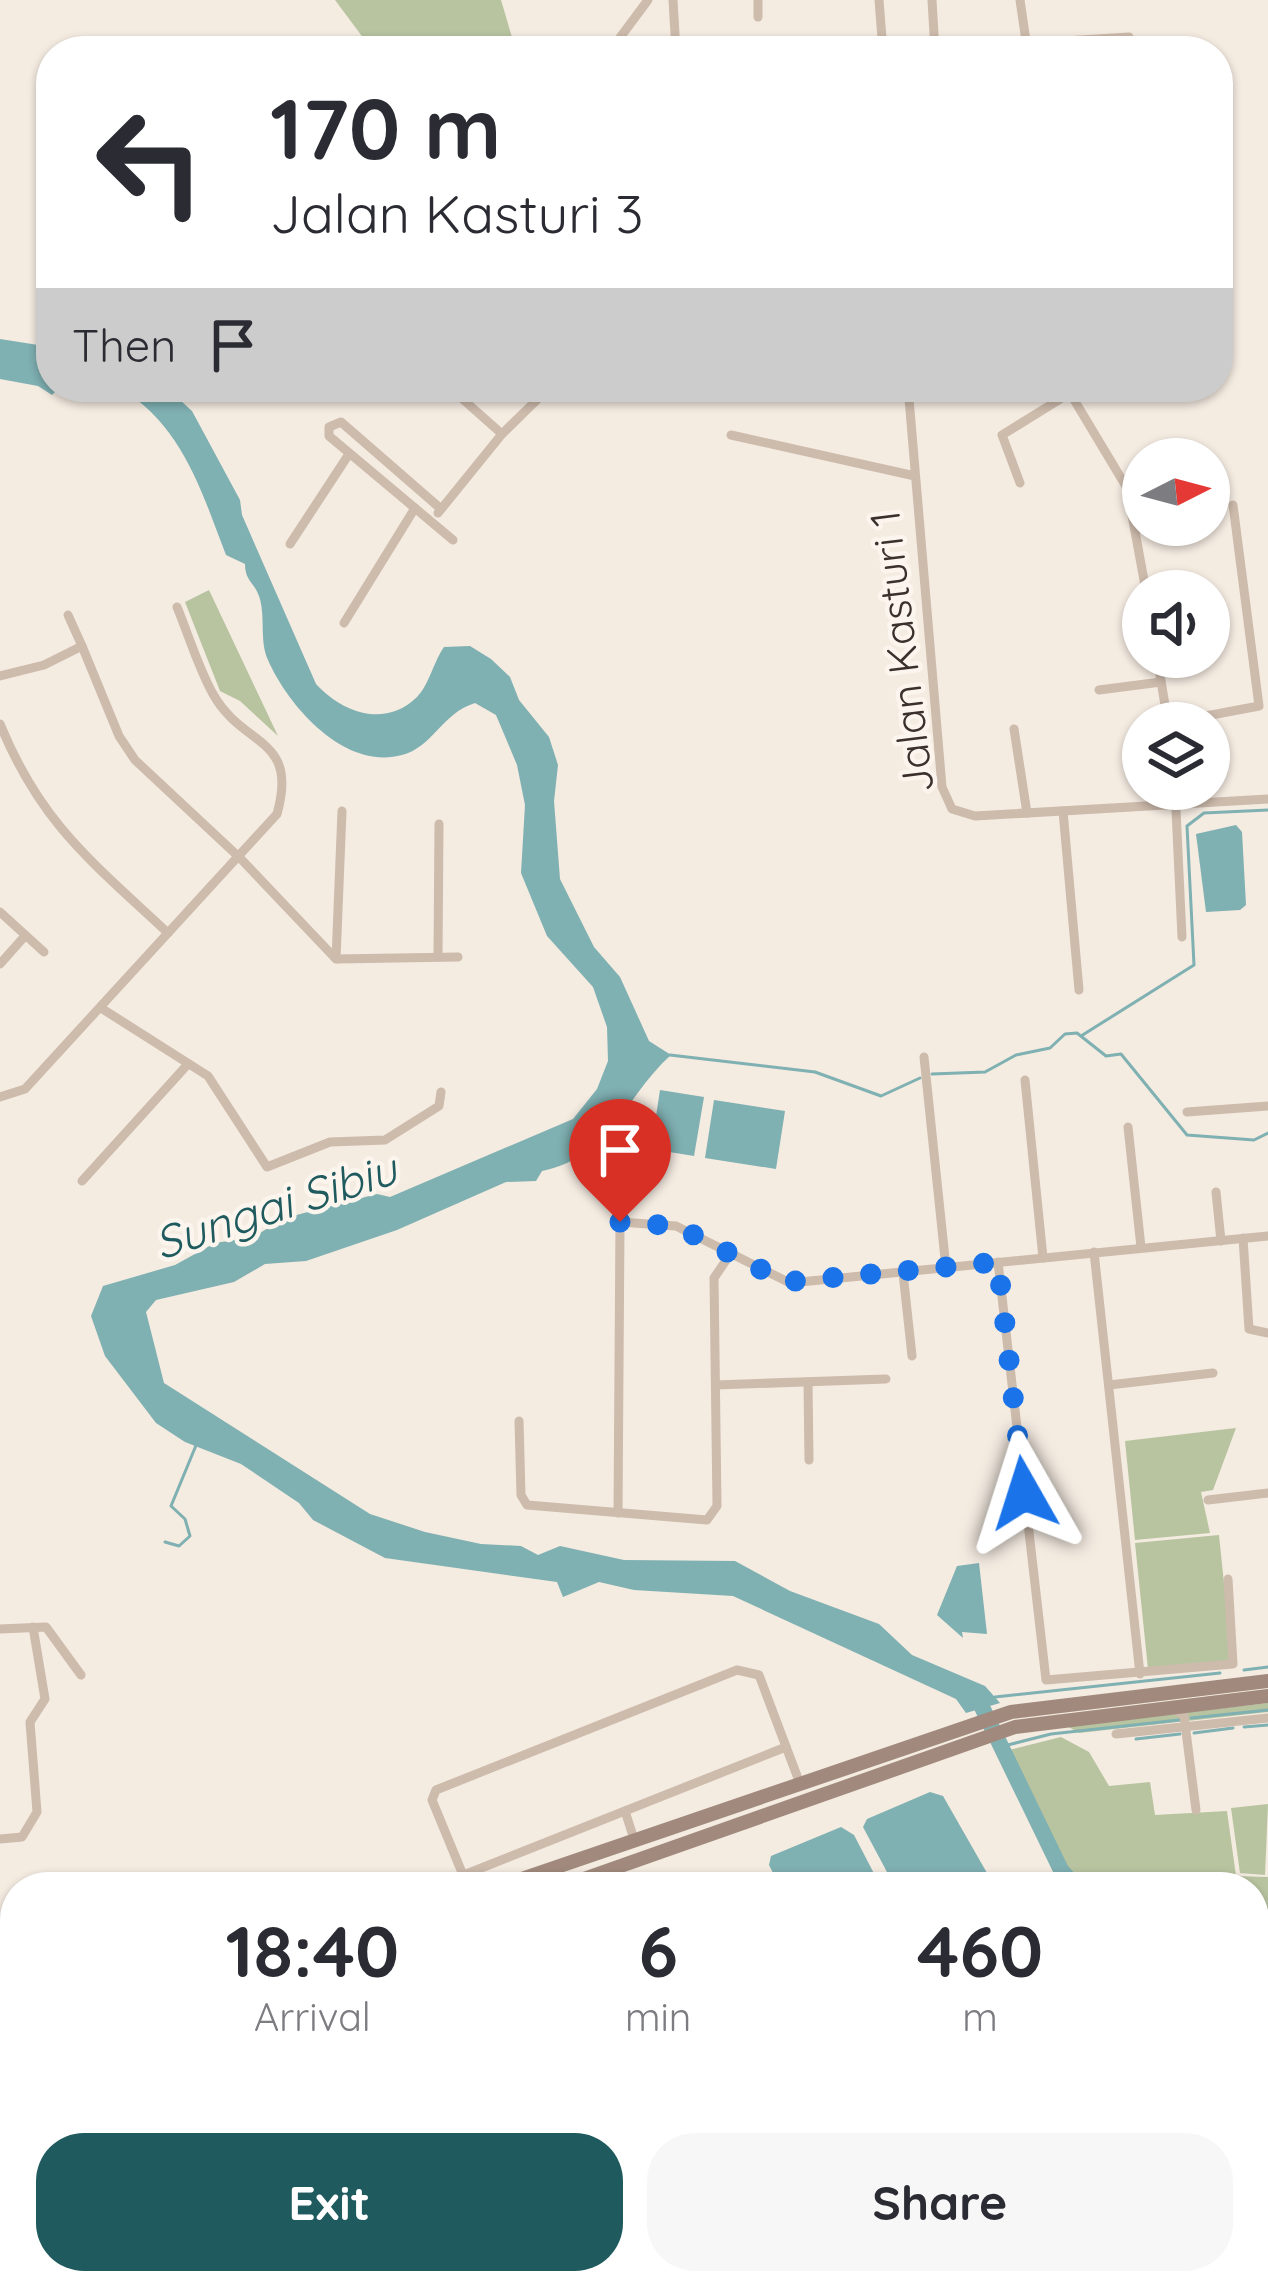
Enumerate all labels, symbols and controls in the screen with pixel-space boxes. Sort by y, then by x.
text: 170 m [270,75,501,180]
icon: left [72,84,228,240]
text: Jalan Kasturi 3 [270,179,644,247]
icon: arrive [200,312,266,378]
text: Then [72,317,176,373]
north arrow [1122,438,1230,546]
map controls [1122,438,1230,810]
street label: Jalan Kasturi 1 [857,508,945,796]
button: sound [1122,570,1230,678]
button: layers [1122,702,1230,810]
pin [569,1099,671,1222]
icon: arrive [587,1117,653,1183]
water label: Sungai Sibiu [147,1139,405,1270]
position arrow [961,1430,1087,1556]
text: 18:40 [226,1905,399,1995]
text: 6 [638,1905,678,1995]
text: 460 [917,1905,1043,1995]
text: Arrival [254,1992,371,2041]
text: min [625,1992,691,2041]
text: m [962,1992,998,2041]
button: Exit [36,2133,623,2271]
button: Share [647,2133,1233,2271]

